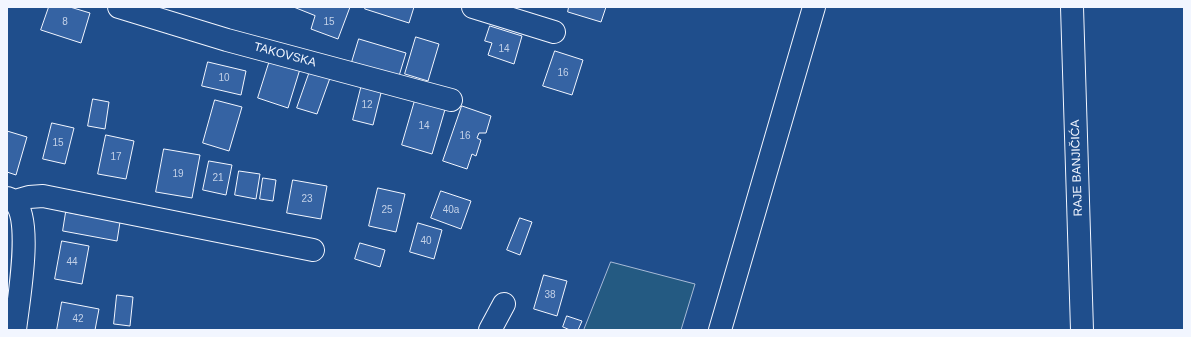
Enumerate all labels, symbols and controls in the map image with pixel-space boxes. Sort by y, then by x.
house number: 8 [62,16,68,28]
house number: 15 [323,16,335,28]
street label: TAKOVSKA [252,40,318,70]
house number: 14 [498,43,510,55]
house number: 16 [557,67,569,79]
house number: 10 [218,72,230,84]
house number: 12 [361,99,373,111]
street label: RAJE BANJIČIĆA [1068,119,1086,217]
house number: 14 [418,120,430,132]
house number: 16 [459,130,471,142]
house number: 15 [52,137,64,149]
house number: 17 [110,151,122,163]
house number: 19 [172,168,184,180]
house number: 21 [212,172,224,184]
house number: 23 [301,193,313,205]
house number: 25 [381,204,393,216]
house number: 40a [443,204,459,216]
house number: 40 [420,235,432,247]
house number: 44 [66,256,78,268]
house number: 38 [544,289,556,301]
house number: 42 [72,313,84,325]

